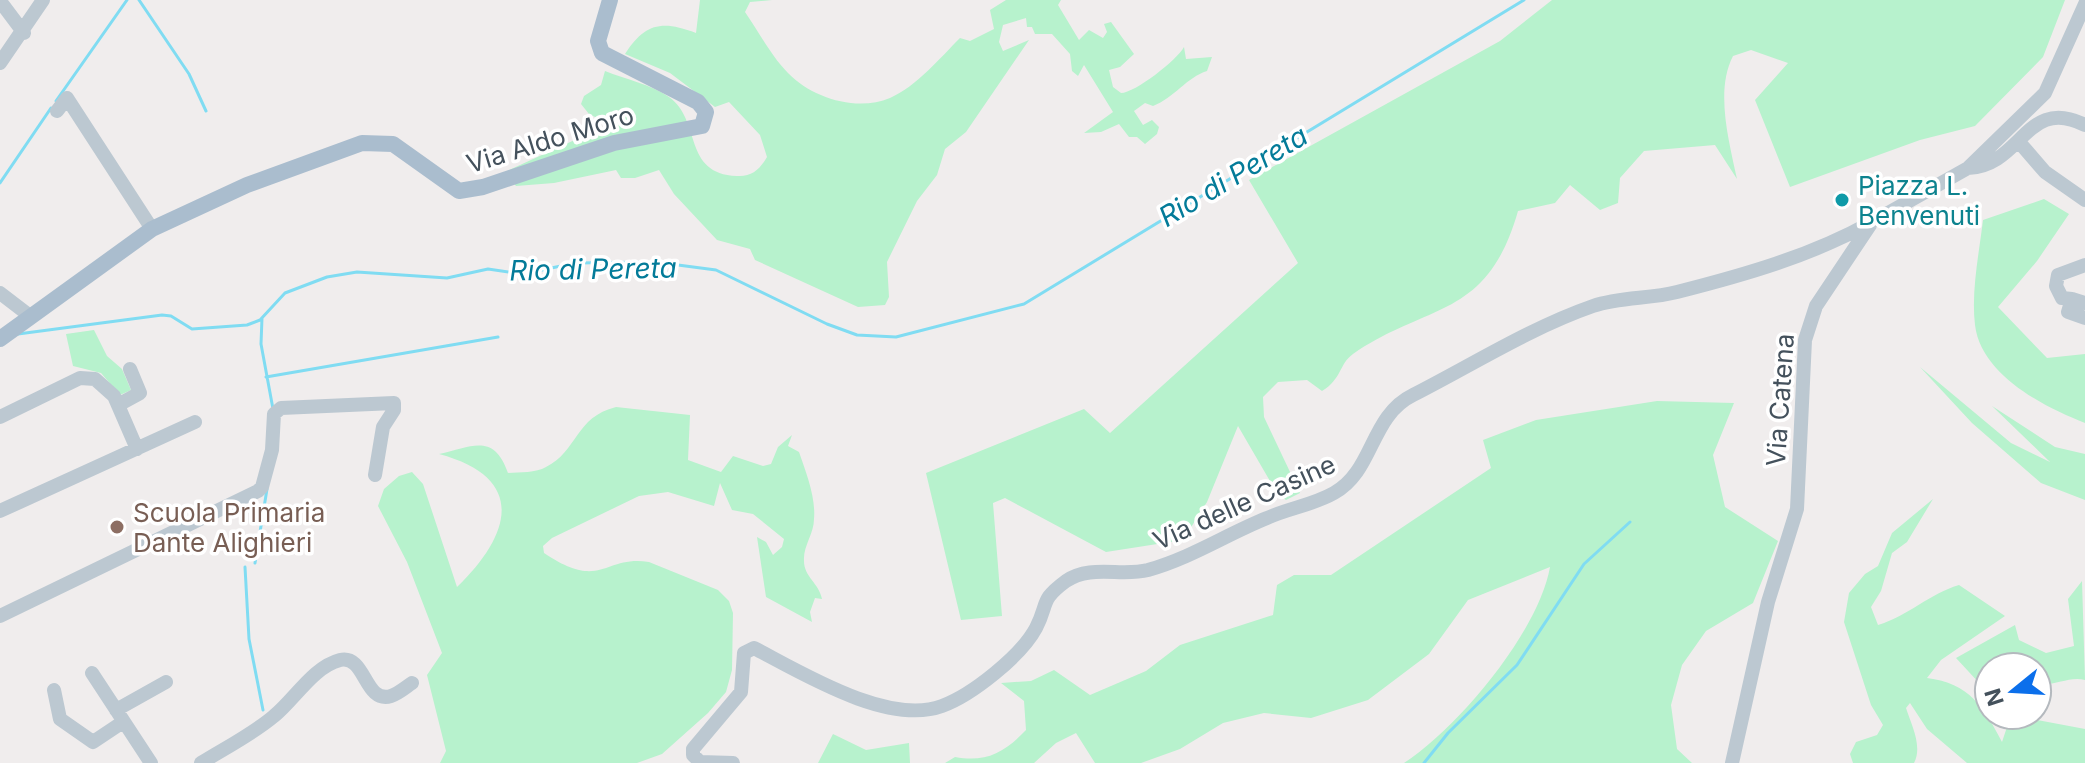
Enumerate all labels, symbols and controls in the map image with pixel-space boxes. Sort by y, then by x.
street label: Via Aldo Moro [463,99,637,179]
water label: Rio di Pereta [1152,118,1314,234]
place label: Piazza L. Benvenuti [1858,170,1980,231]
marker: Piazza L. Benvenuti [1833,191,1851,209]
water label: Rio di Pereta [509,251,677,287]
street label: Via Catena [1760,333,1800,467]
street label: Via delle Casine [1148,448,1340,556]
place label: Scuola Primaria Dante Alighieri [133,497,325,558]
marker: Scuola Primaria Dante Alighieri [108,518,126,536]
north arrow [1973,651,2053,731]
text: N [1979,685,2009,709]

